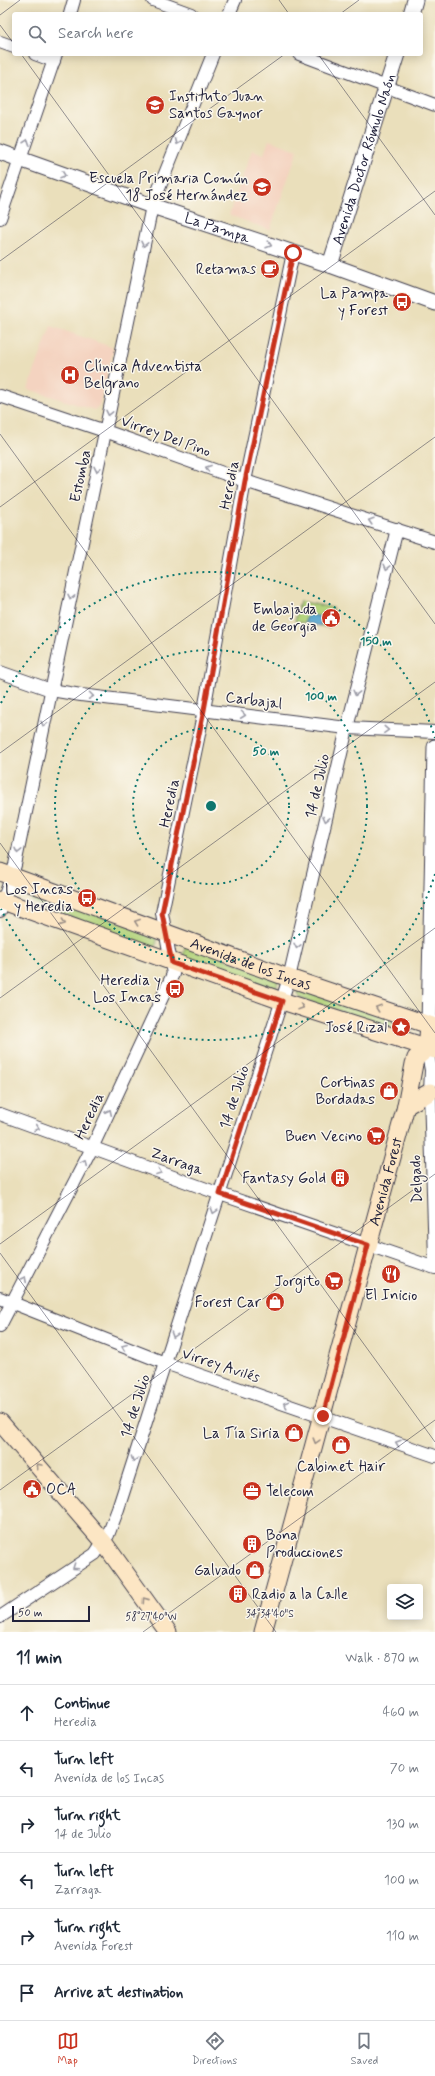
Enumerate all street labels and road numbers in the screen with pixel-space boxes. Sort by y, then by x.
street label: Avenida Doctor Rómulo Naón [328,71,401,248]
street label: La Pampa [182,208,253,249]
street label: Virrey Del Pino [118,411,213,462]
street label: Estomba [66,448,96,504]
street label: Heredia [215,459,245,511]
street label: Carbajal [224,688,284,714]
street label: 14 de Julio [301,752,335,821]
street label: Heredia [155,777,185,829]
street label: Avenida de los Incas [187,934,314,996]
street label: 14 de Julio [215,1063,255,1132]
street label: Heredia [70,1090,110,1143]
street label: Avenida Forest [365,1134,408,1228]
street label: Zarraga [148,1143,207,1181]
street label: Delgado [406,1154,429,1203]
street label: Virrey Avilés [179,1344,263,1388]
street label: 14 de Julio [116,1372,156,1441]

